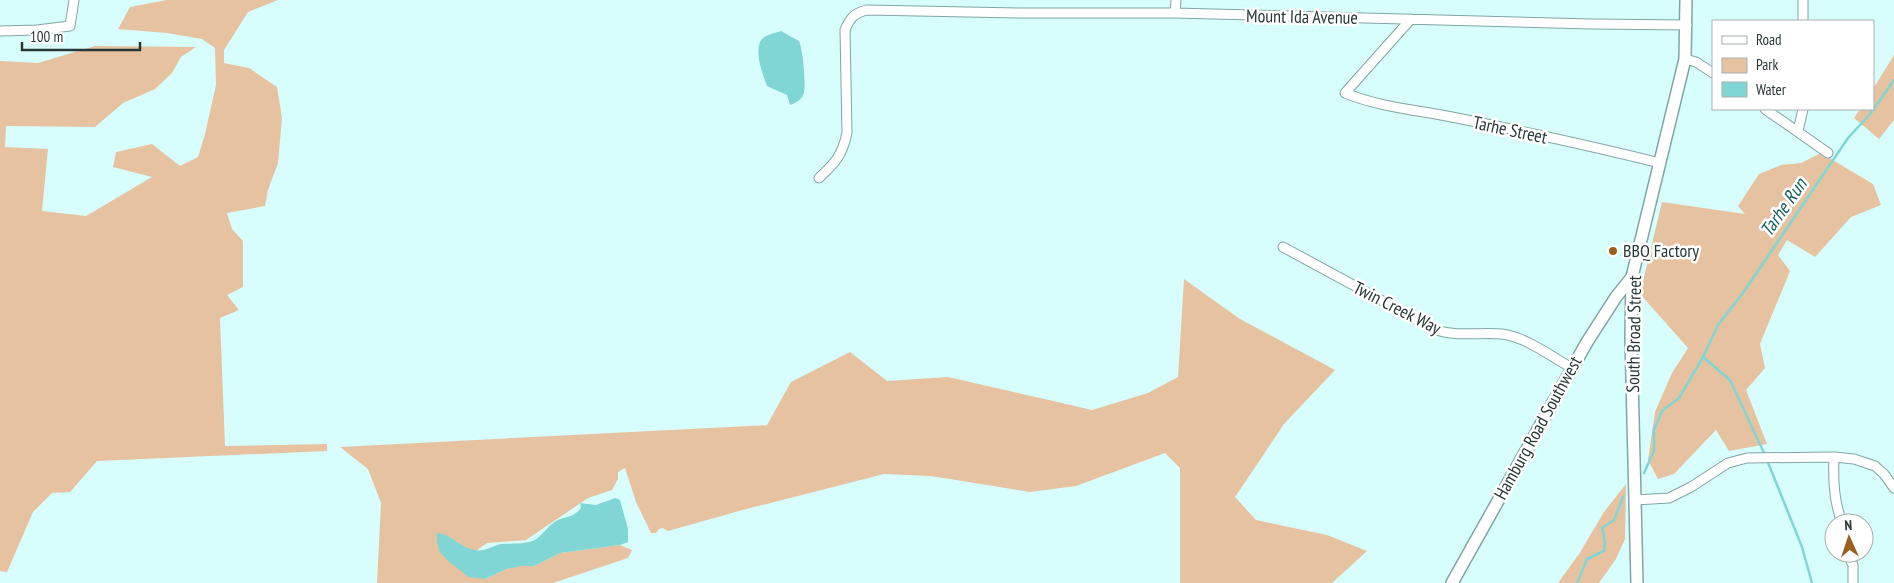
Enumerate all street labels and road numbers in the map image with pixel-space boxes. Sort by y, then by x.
street label: Mount Ida Avenue [1246,4,1358,29]
street label: Tarhe Street [1471,110,1549,149]
street label: South Broad Street [1621,275,1646,393]
street label: Twin Creek Way [1349,276,1445,340]
street label: Hamburg Road Southwest [1489,352,1587,503]

